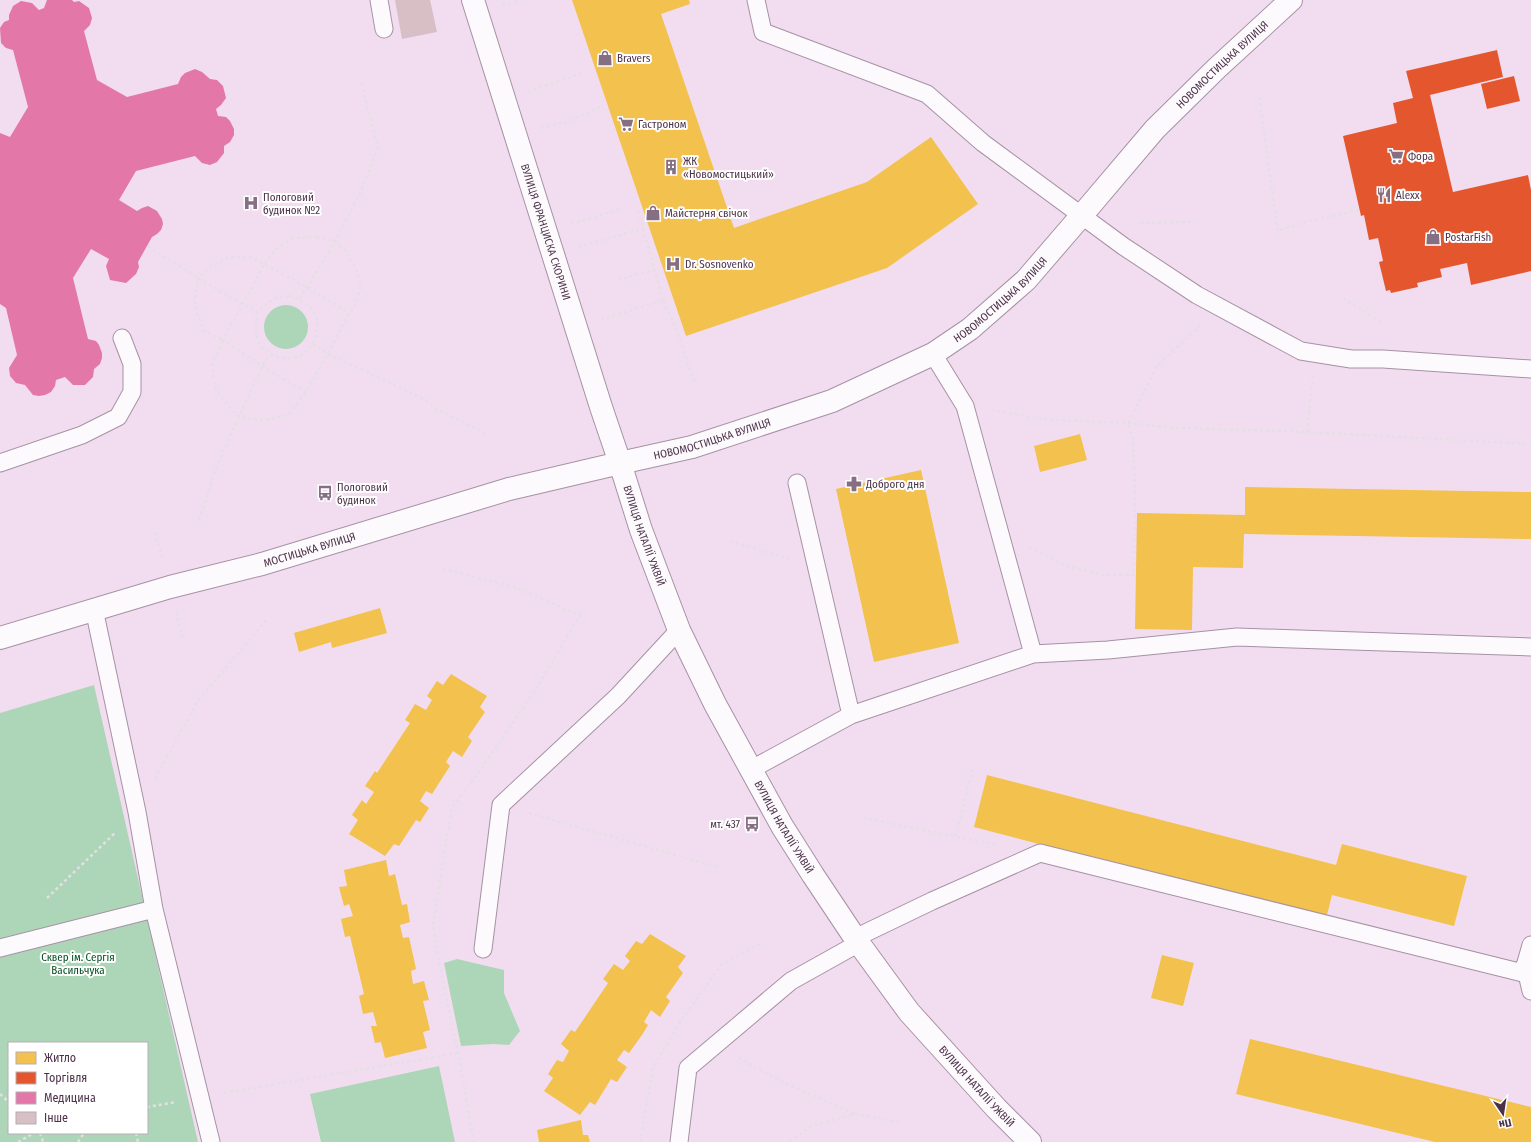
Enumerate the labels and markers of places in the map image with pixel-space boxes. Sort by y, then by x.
shop icon: Bravers [596,49,614,67]
place label: Bravers [617,52,651,65]
supermarket icon: Гастроном [617,115,635,133]
place label: Гастроном [638,118,687,131]
supermarket icon: Фора [1387,147,1405,165]
place label: Фора [1408,150,1433,163]
place label: ЖК «Новомостицький» [683,155,774,181]
building icon: ЖК «Новомостицький» [662,158,680,176]
restaurant icon: Alexx [1375,186,1393,204]
place label: Alexx [1396,189,1420,202]
place label: Пологовий будинок №2 [263,191,320,217]
hospital icon: Пологовий будинок №2 [242,194,260,212]
shop icon: Майстерня свічок [644,204,662,222]
place label: Майстерня свічок [665,207,748,220]
shop icon: PostarFish [1424,228,1442,246]
place label: PostarFish [1445,231,1491,244]
hospital icon: Dr. Sosnovenko [664,255,682,273]
place label: Dr. Sosnovenko [685,258,754,271]
pharmacy icon: Доброго дня [845,475,863,493]
place label: Доброго дня [865,478,924,491]
place label: Пологовий будинок [337,481,388,507]
bus stop icon: Пологовий будинок [316,484,334,502]
bus stop icon: мт. 437 [743,815,761,833]
place label: мт. 437 [710,818,741,831]

